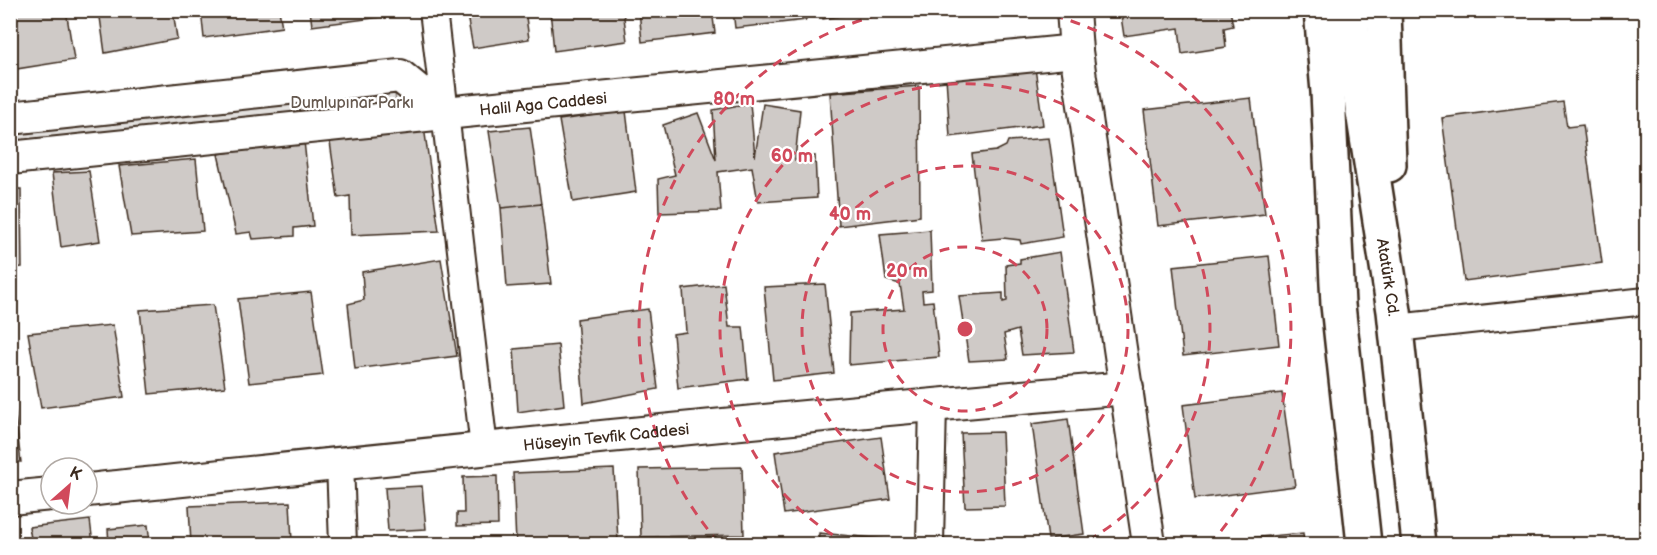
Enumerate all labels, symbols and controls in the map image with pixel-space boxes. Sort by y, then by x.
street label: Halil Aga Caddesi [479,89,608,121]
text: 80 m [713,89,755,110]
park label: Dumlupınar Parkı [290,94,414,113]
text: 60 m [771,146,813,167]
text: 40 m [829,204,871,225]
street label: Atatürk Cd. [1372,237,1403,317]
text: 20 m [886,261,928,282]
centre of rings [955,319,975,339]
street label: Hüseyin Tevfik Caddesi [522,420,690,456]
north arrow [39,456,99,516]
text: K [66,463,85,485]

